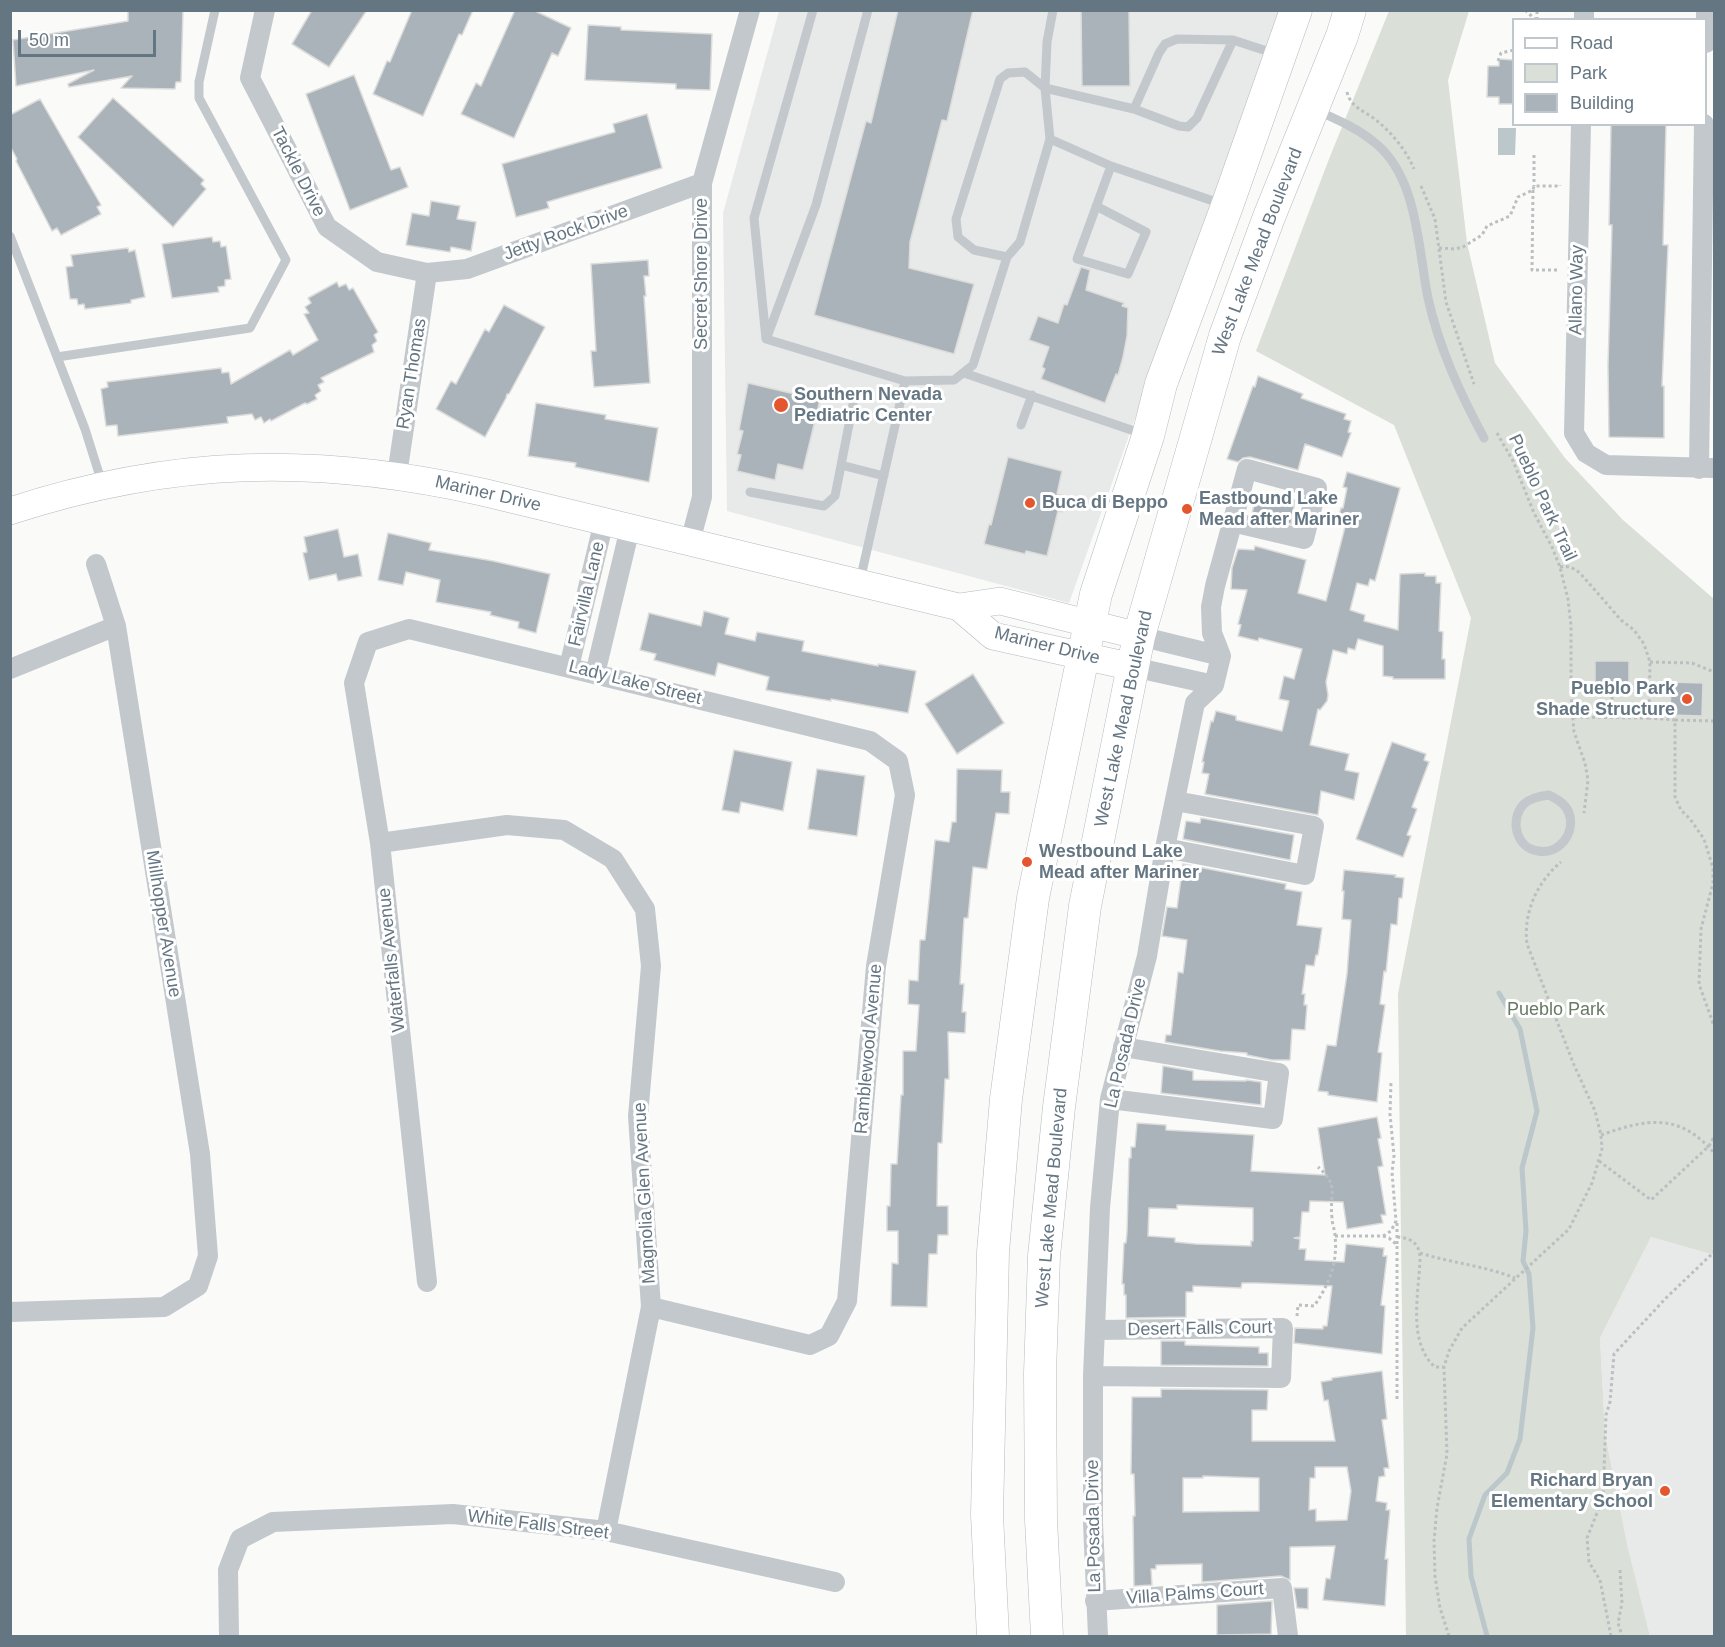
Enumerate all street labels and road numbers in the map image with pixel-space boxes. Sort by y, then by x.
street label: Tackle Drive [266,123,330,221]
street label: West Lake Mead Boulevard [1208,145,1308,359]
street label: Secret Shore Drive [691,198,713,350]
street label: Jetty Rock Drive [501,200,631,266]
street label: Allano Way [1565,245,1589,335]
street label: Ryan Thomas [393,317,431,431]
street label: Pueblo Park Trail [1503,431,1581,565]
street label: Mariner Drive [433,471,543,517]
street label: Fairvilla Lane [564,539,610,649]
street label: West Lake Mead Boulevard [1090,609,1158,829]
street label: Mariner Drive [992,622,1102,670]
street label: Lady Lake Street [566,656,704,710]
street label: Millhopper Avenue [141,849,185,999]
street label: Waterfalls Avenue [374,887,410,1033]
street label: Ramblewood Avenue [851,963,887,1135]
street label: La Posada Drive [1101,976,1151,1110]
street label: West Lake Mead Boulevard [1032,1087,1072,1309]
street label: Magnolia Glen Avenue [629,1102,661,1284]
street label: Desert Falls Court [1127,1317,1273,1341]
street label: La Posada Drive [1082,1459,1106,1593]
street label: White Falls Street [466,1506,610,1544]
street label: Villa Palms Court [1126,1578,1264,1610]

